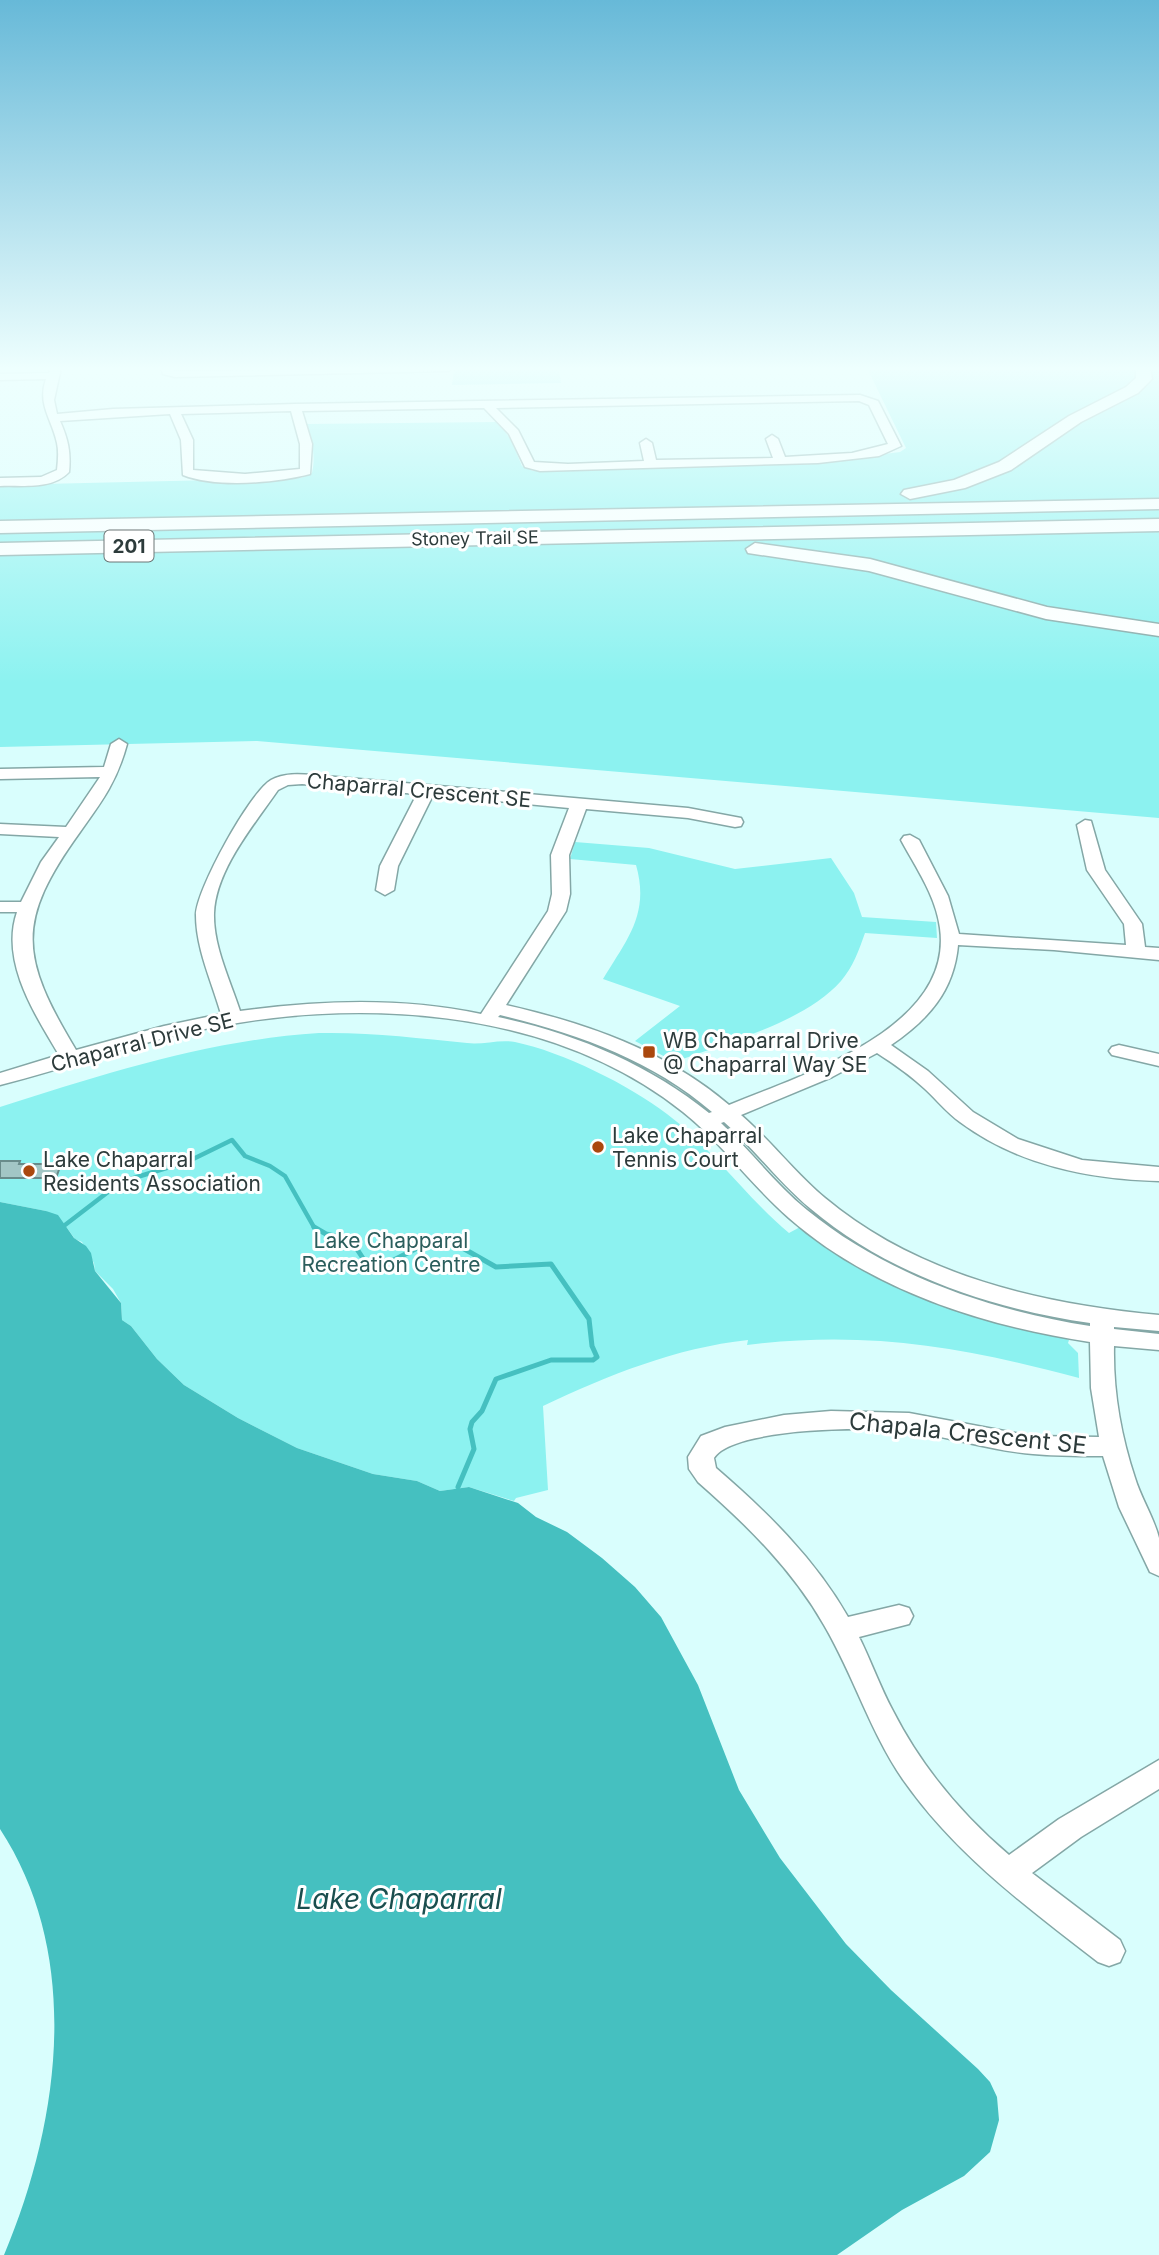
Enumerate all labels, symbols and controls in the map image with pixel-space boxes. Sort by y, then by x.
street label: Stoney Trail SE [411,526,539,550]
road number: 201 [104,530,154,562]
street label: Chaparral Crescent SE [306,768,532,812]
street label: Chaparral Drive SE [48,1007,236,1077]
place label: WB Chaparral Drive @ Chaparral Way SE [663,1028,867,1077]
marker: WB Chaparral Drive @ Chaparral Way SE [641,1044,657,1060]
place label: Lake Chaparral Tennis Court [612,1123,762,1172]
marker: Lake Chaparral Tennis Court [590,1139,606,1155]
place label: Lake Chaparral Residents Association [43,1147,261,1196]
marker: Lake Chaparral Residents Association [21,1163,37,1179]
park label: Lake Chapparal Recreation Centre [302,1228,480,1277]
street label: Chapala Crescent SE [848,1406,1088,1460]
water label: Lake Chaparral [296,1882,502,1916]

